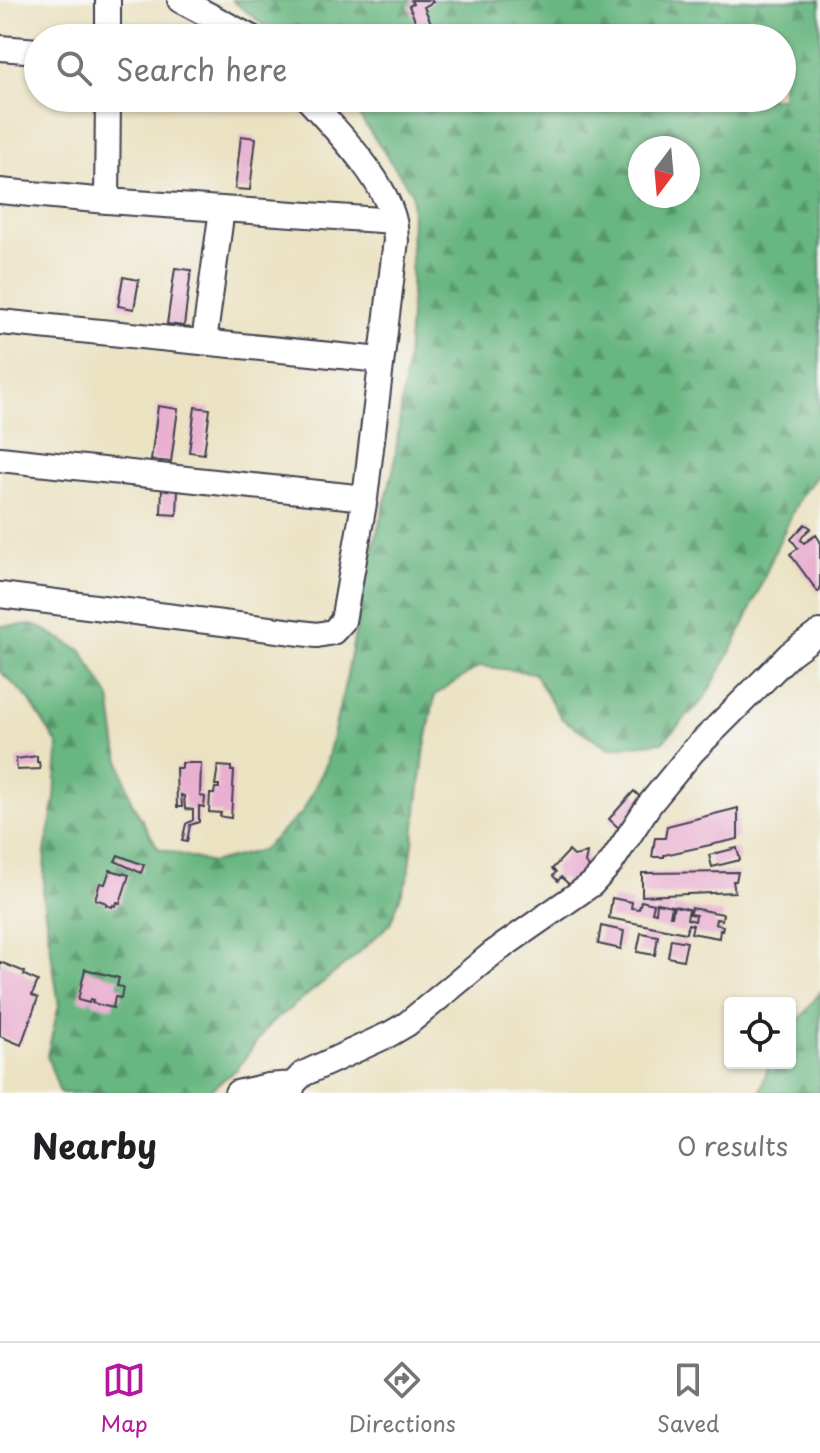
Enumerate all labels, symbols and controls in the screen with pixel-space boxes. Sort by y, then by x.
search box [24,24,796,112]
icon: search [52,46,96,90]
text: Search here [116,46,288,91]
north arrow [628,136,700,208]
map controls [724,997,796,1069]
button: locate [724,997,796,1069]
text: Nearby [32,1119,157,1171]
text: 0 results [677,1126,788,1165]
tab: Map [101,1358,148,1439]
tab: Directions [349,1358,456,1439]
tab: Saved [657,1358,719,1439]

